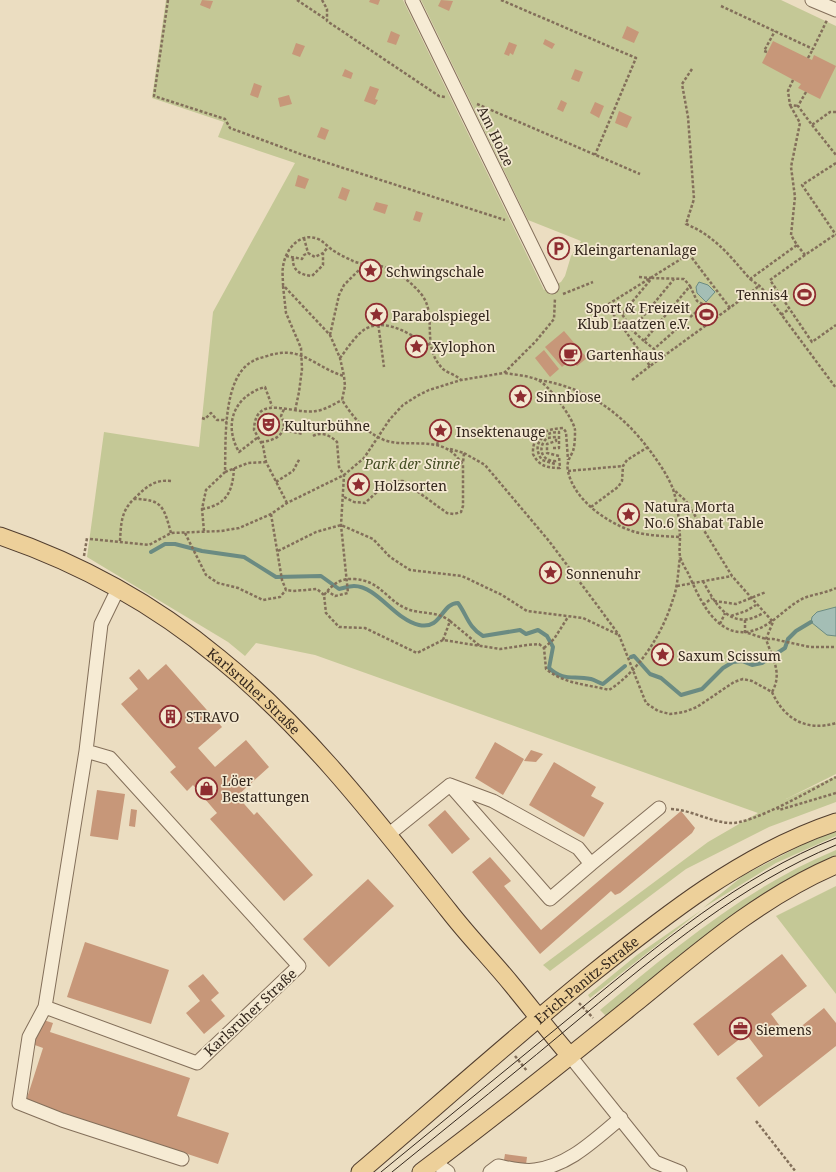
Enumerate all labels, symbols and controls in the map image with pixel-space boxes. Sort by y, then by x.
street label: Am Holze [473,103,519,169]
parking icon: Kleingartenanlage [545,236,571,262]
place label: Kleingartenanlage [574,240,697,259]
place icon: Schwingschale [357,258,383,284]
place label: Schwingschale [386,262,484,281]
sports icon: Tennis4 [791,281,817,307]
place label: Tennis4 [736,285,788,304]
place label: Sport & Freizeit Klub Laatzen e.V. [577,298,690,333]
place icon: Parabolspiegel [364,302,390,328]
sports icon: Sport & Freizeit Klub Laatzen e.V. [693,302,719,328]
place label: Parabolspiegel [392,306,490,325]
place icon: Xylophon [403,333,429,359]
place label: Xylophon [432,337,495,356]
cafe icon: Gartenhaus [558,341,584,367]
place label: Gartenhaus [586,345,664,364]
place icon: Sinnbiose [507,383,533,409]
place label: Sinnbiose [536,387,601,406]
theatre icon: Kulturbühne [255,412,281,438]
place label: Kulturbühne [284,416,370,435]
place icon: Insektenauge [428,418,454,444]
place label: Insektenauge [456,422,545,441]
park label: Park der Sinne [363,454,460,473]
place icon: Holzsorten [346,472,372,498]
place label: Holzsorten [374,476,447,495]
place label: Natura Morta No.6 Shabat Table [644,497,764,532]
place icon: Natura Morta No.6 Shabat Table [616,501,642,527]
place icon: Sonnenuhr [537,560,563,586]
place label: Sonnenuhr [566,564,641,583]
place icon: Saxum Scissum [650,642,676,668]
street label: Karlsruher Straße [204,643,305,738]
place label: Saxum Scissum [678,646,781,665]
building icon: STRAVO [158,703,184,729]
place label: STRAVO [186,707,239,726]
place label: Löer Bestattungen [222,771,310,806]
shop icon: Löer Bestattungen [194,775,220,801]
street label: Erich-Panitz-Straße [530,931,642,1028]
street label: Karlsruher Straße [200,964,300,1060]
office icon: Siemens [727,1016,753,1042]
place label: Siemens [756,1020,812,1039]

